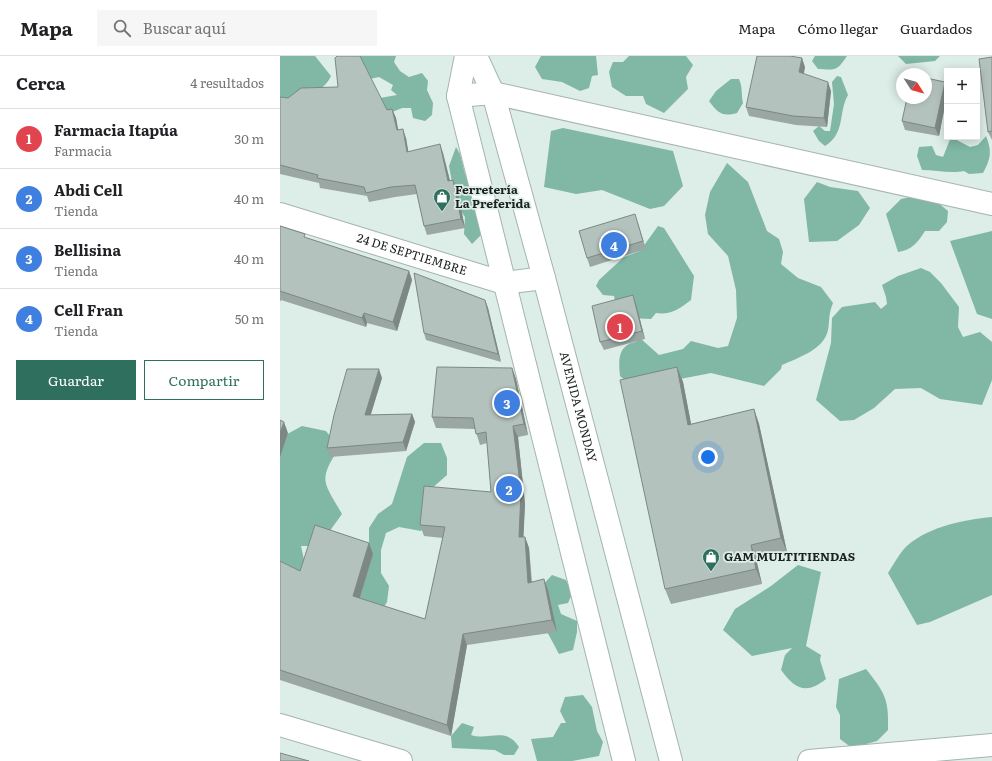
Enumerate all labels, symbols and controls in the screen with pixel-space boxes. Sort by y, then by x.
search box [97,10,377,46]
text: Mapa [20,14,73,42]
text: Buscar aquí [143,16,226,39]
icon: search [111,17,133,39]
text: Mapa [738,18,775,38]
text: Cómo llegar [797,18,878,38]
text: Guardados [900,18,972,38]
north arrow [896,68,932,104]
map controls [944,68,980,140]
button: + [944,68,980,104]
text: Cerca [16,70,65,95]
text: 4 resultados [190,73,264,92]
button: − [944,104,980,140]
text: Farmacia Itapúa [54,118,178,141]
text: 1 [26,129,32,148]
text: 30 m [234,129,264,148]
text: Farmacia [54,141,112,160]
text: Abdi Cell [54,178,123,201]
place label: Ferretería La Preferida [455,180,530,212]
shop icon: Ferretería La Preferida [432,187,452,212]
text: 2 [26,189,32,208]
text: 40 m [234,189,264,208]
text: Tienda [54,201,98,220]
street label: 24 DE SEPTIEMBRE [355,228,470,279]
pin: 4 [601,230,627,260]
text: Bellisina [54,238,121,261]
text: 3 [25,249,33,268]
text: 40 m [234,249,264,268]
text: Tienda [54,261,98,280]
text: Cell Fran [54,298,123,321]
text: 4 [25,309,33,328]
text: 50 m [235,309,264,328]
pin: 1 [607,312,633,342]
text: Tienda [54,321,98,340]
street label: AVENIDA MONDAY [556,349,602,465]
button: Guardar [16,360,136,400]
button: Compartir [144,360,264,400]
pin: 3 [494,388,520,418]
your location [698,447,718,467]
pin: 2 [496,474,522,504]
shop icon: GAM MULTITIENDAS [701,547,721,572]
place label: GAM MULTITIENDAS [724,547,855,565]

